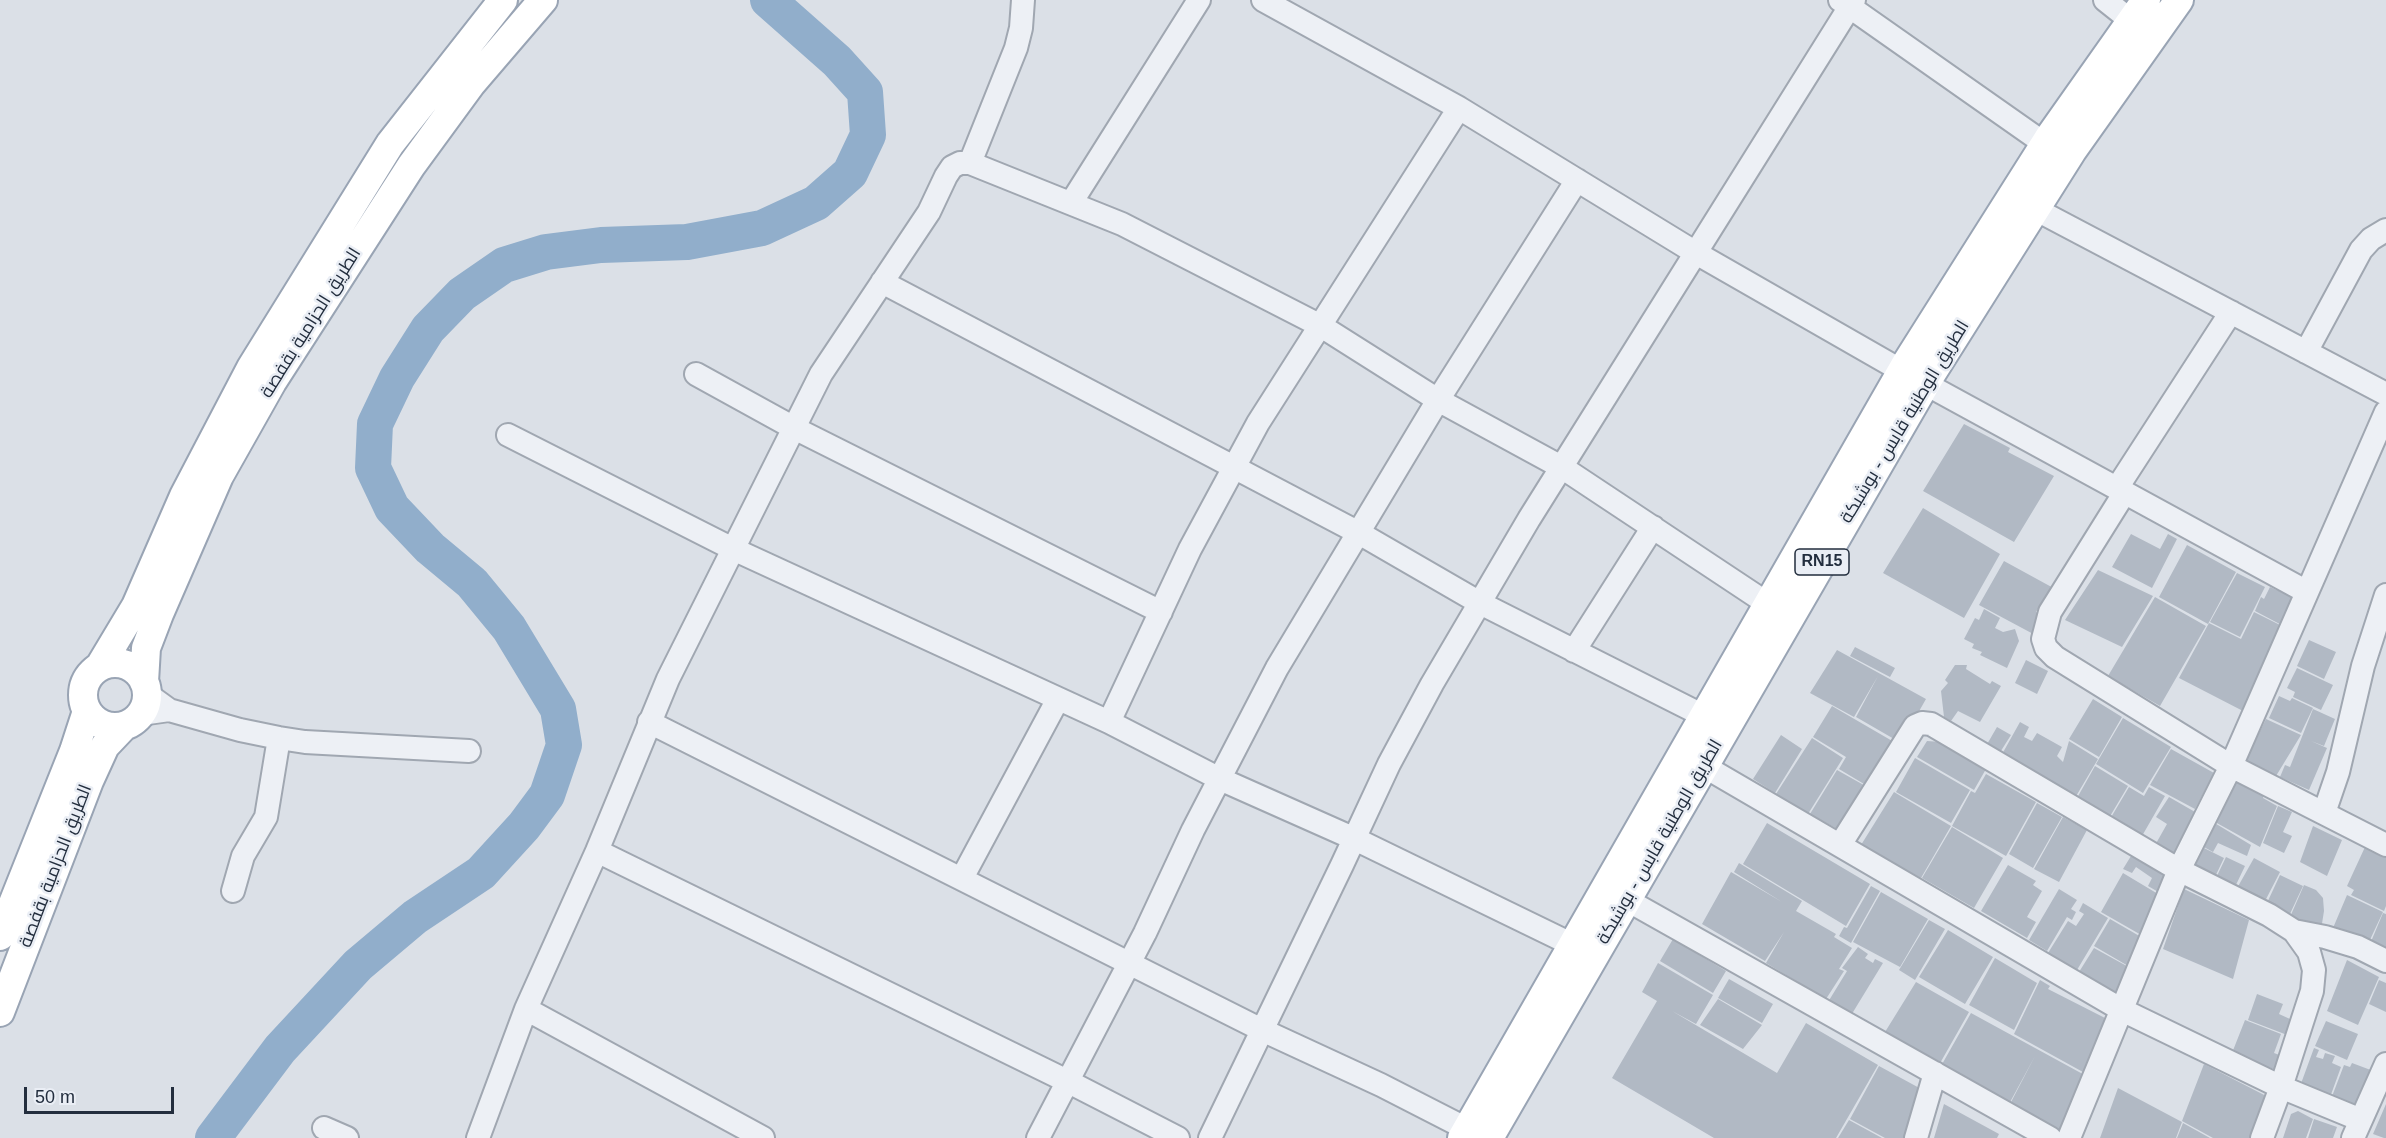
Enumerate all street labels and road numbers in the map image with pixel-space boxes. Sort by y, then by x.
street label: الطريق الحزامية بقفصة [256,244,366,402]
street label: الطريق الوطنية قابس - بوشبكة [1836,317,1974,527]
road number: RN15 [1795,549,1849,575]
street label: الطريق الوطنية قابس - بوشبكة [1592,736,1728,948]
street label: الطريق الحزامية بقفصة [15,781,97,951]

